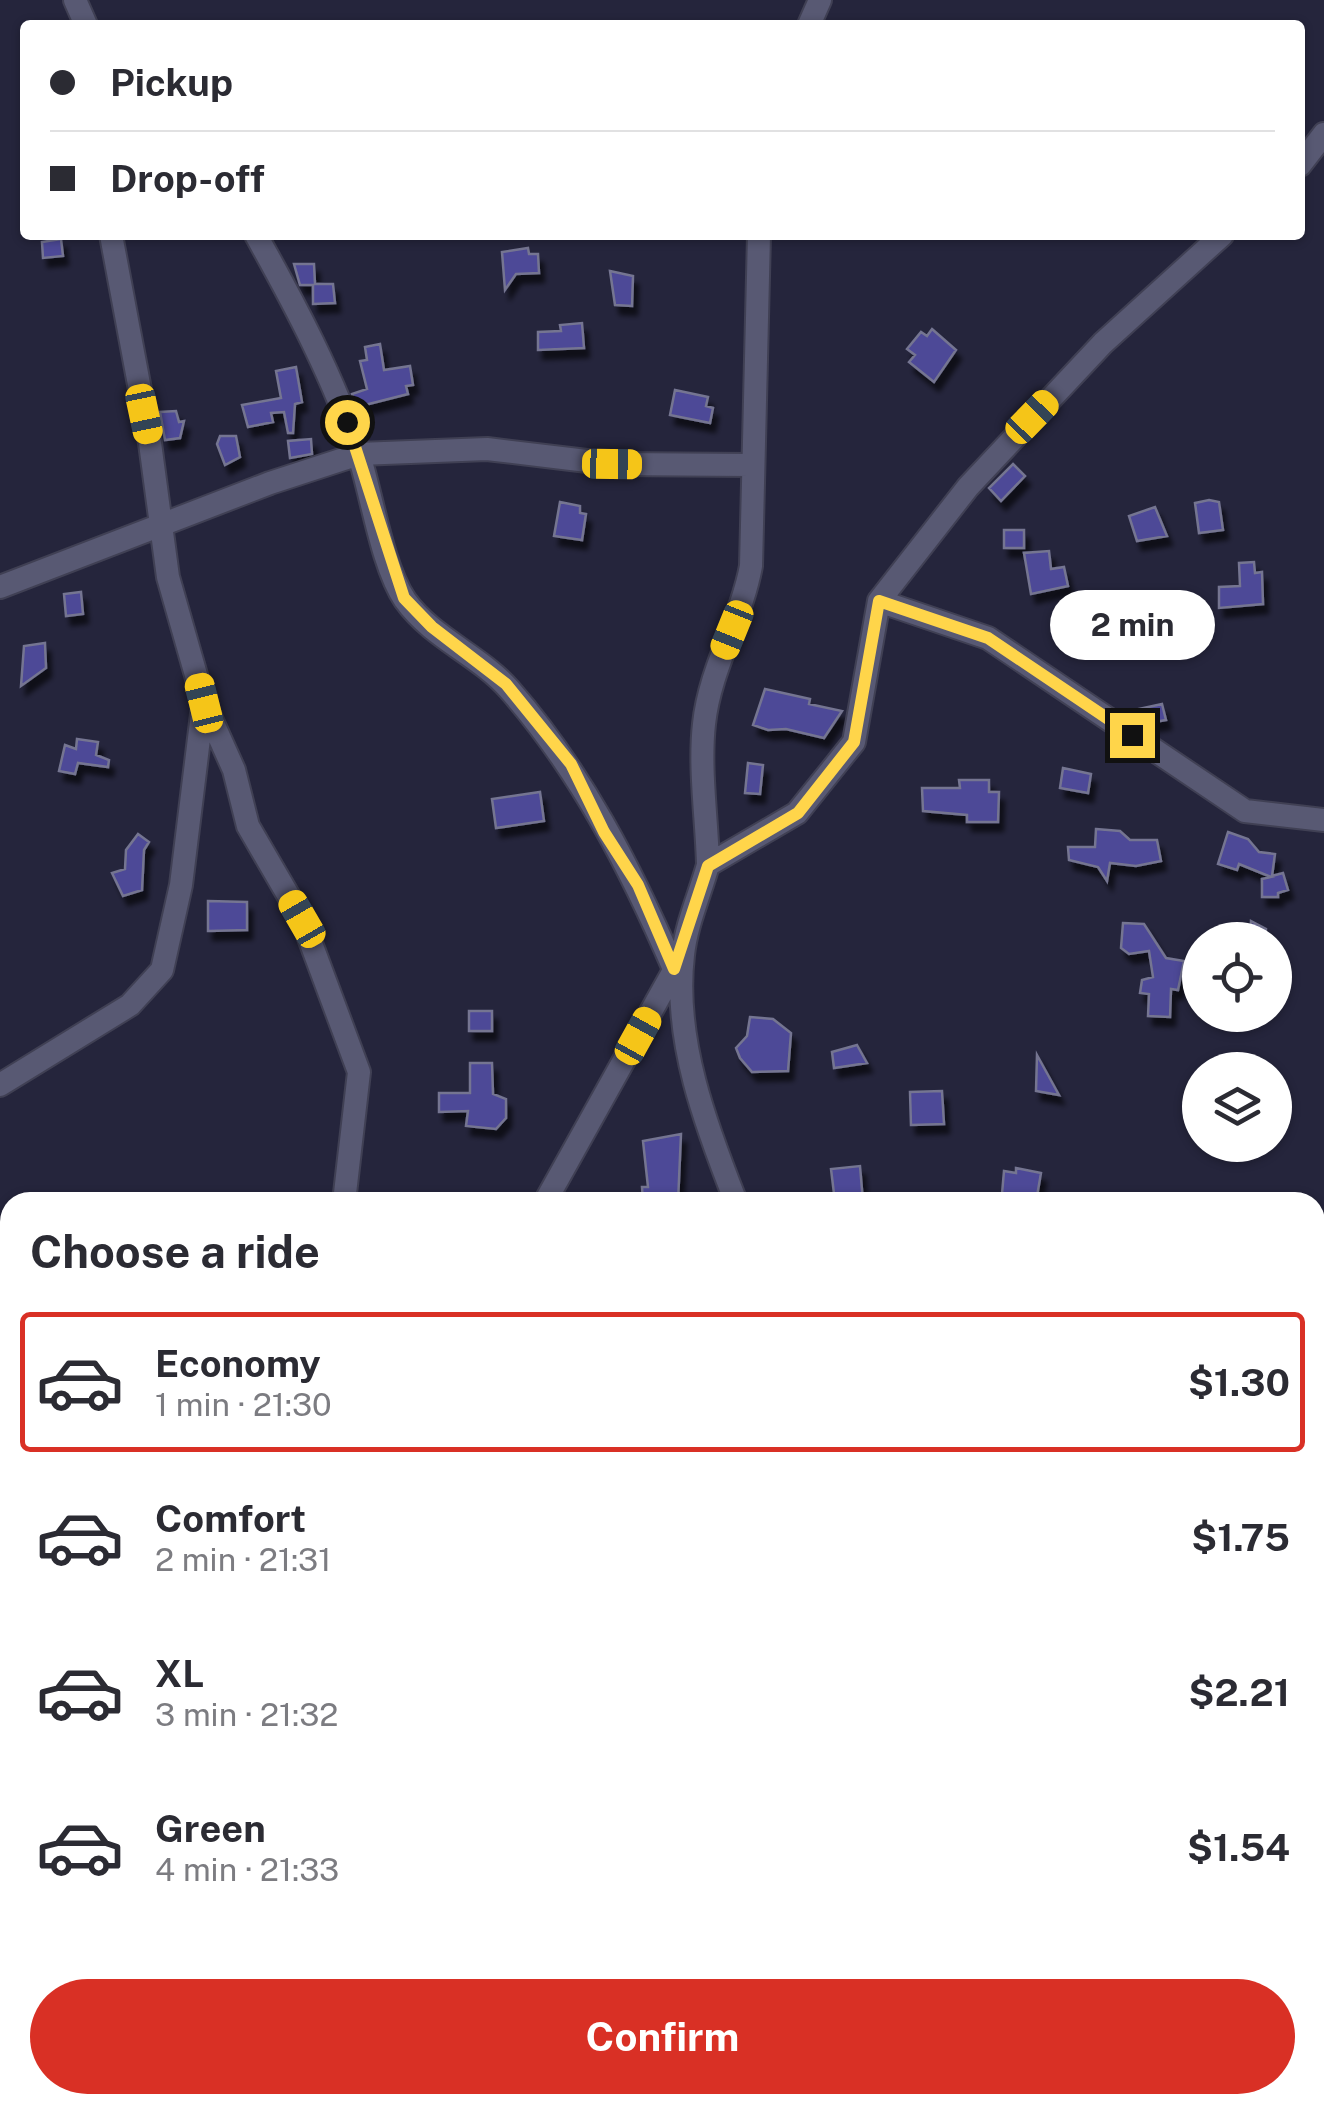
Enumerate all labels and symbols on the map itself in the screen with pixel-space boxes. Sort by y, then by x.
car [123,382,165,446]
car [1000,385,1064,449]
route start [325,400,370,445]
car [582,448,642,480]
callout: 2 min [1050,590,1214,660]
car [707,597,757,663]
car [182,670,226,736]
route end [1110,713,1155,758]
car [274,886,330,952]
car [610,1002,666,1070]

